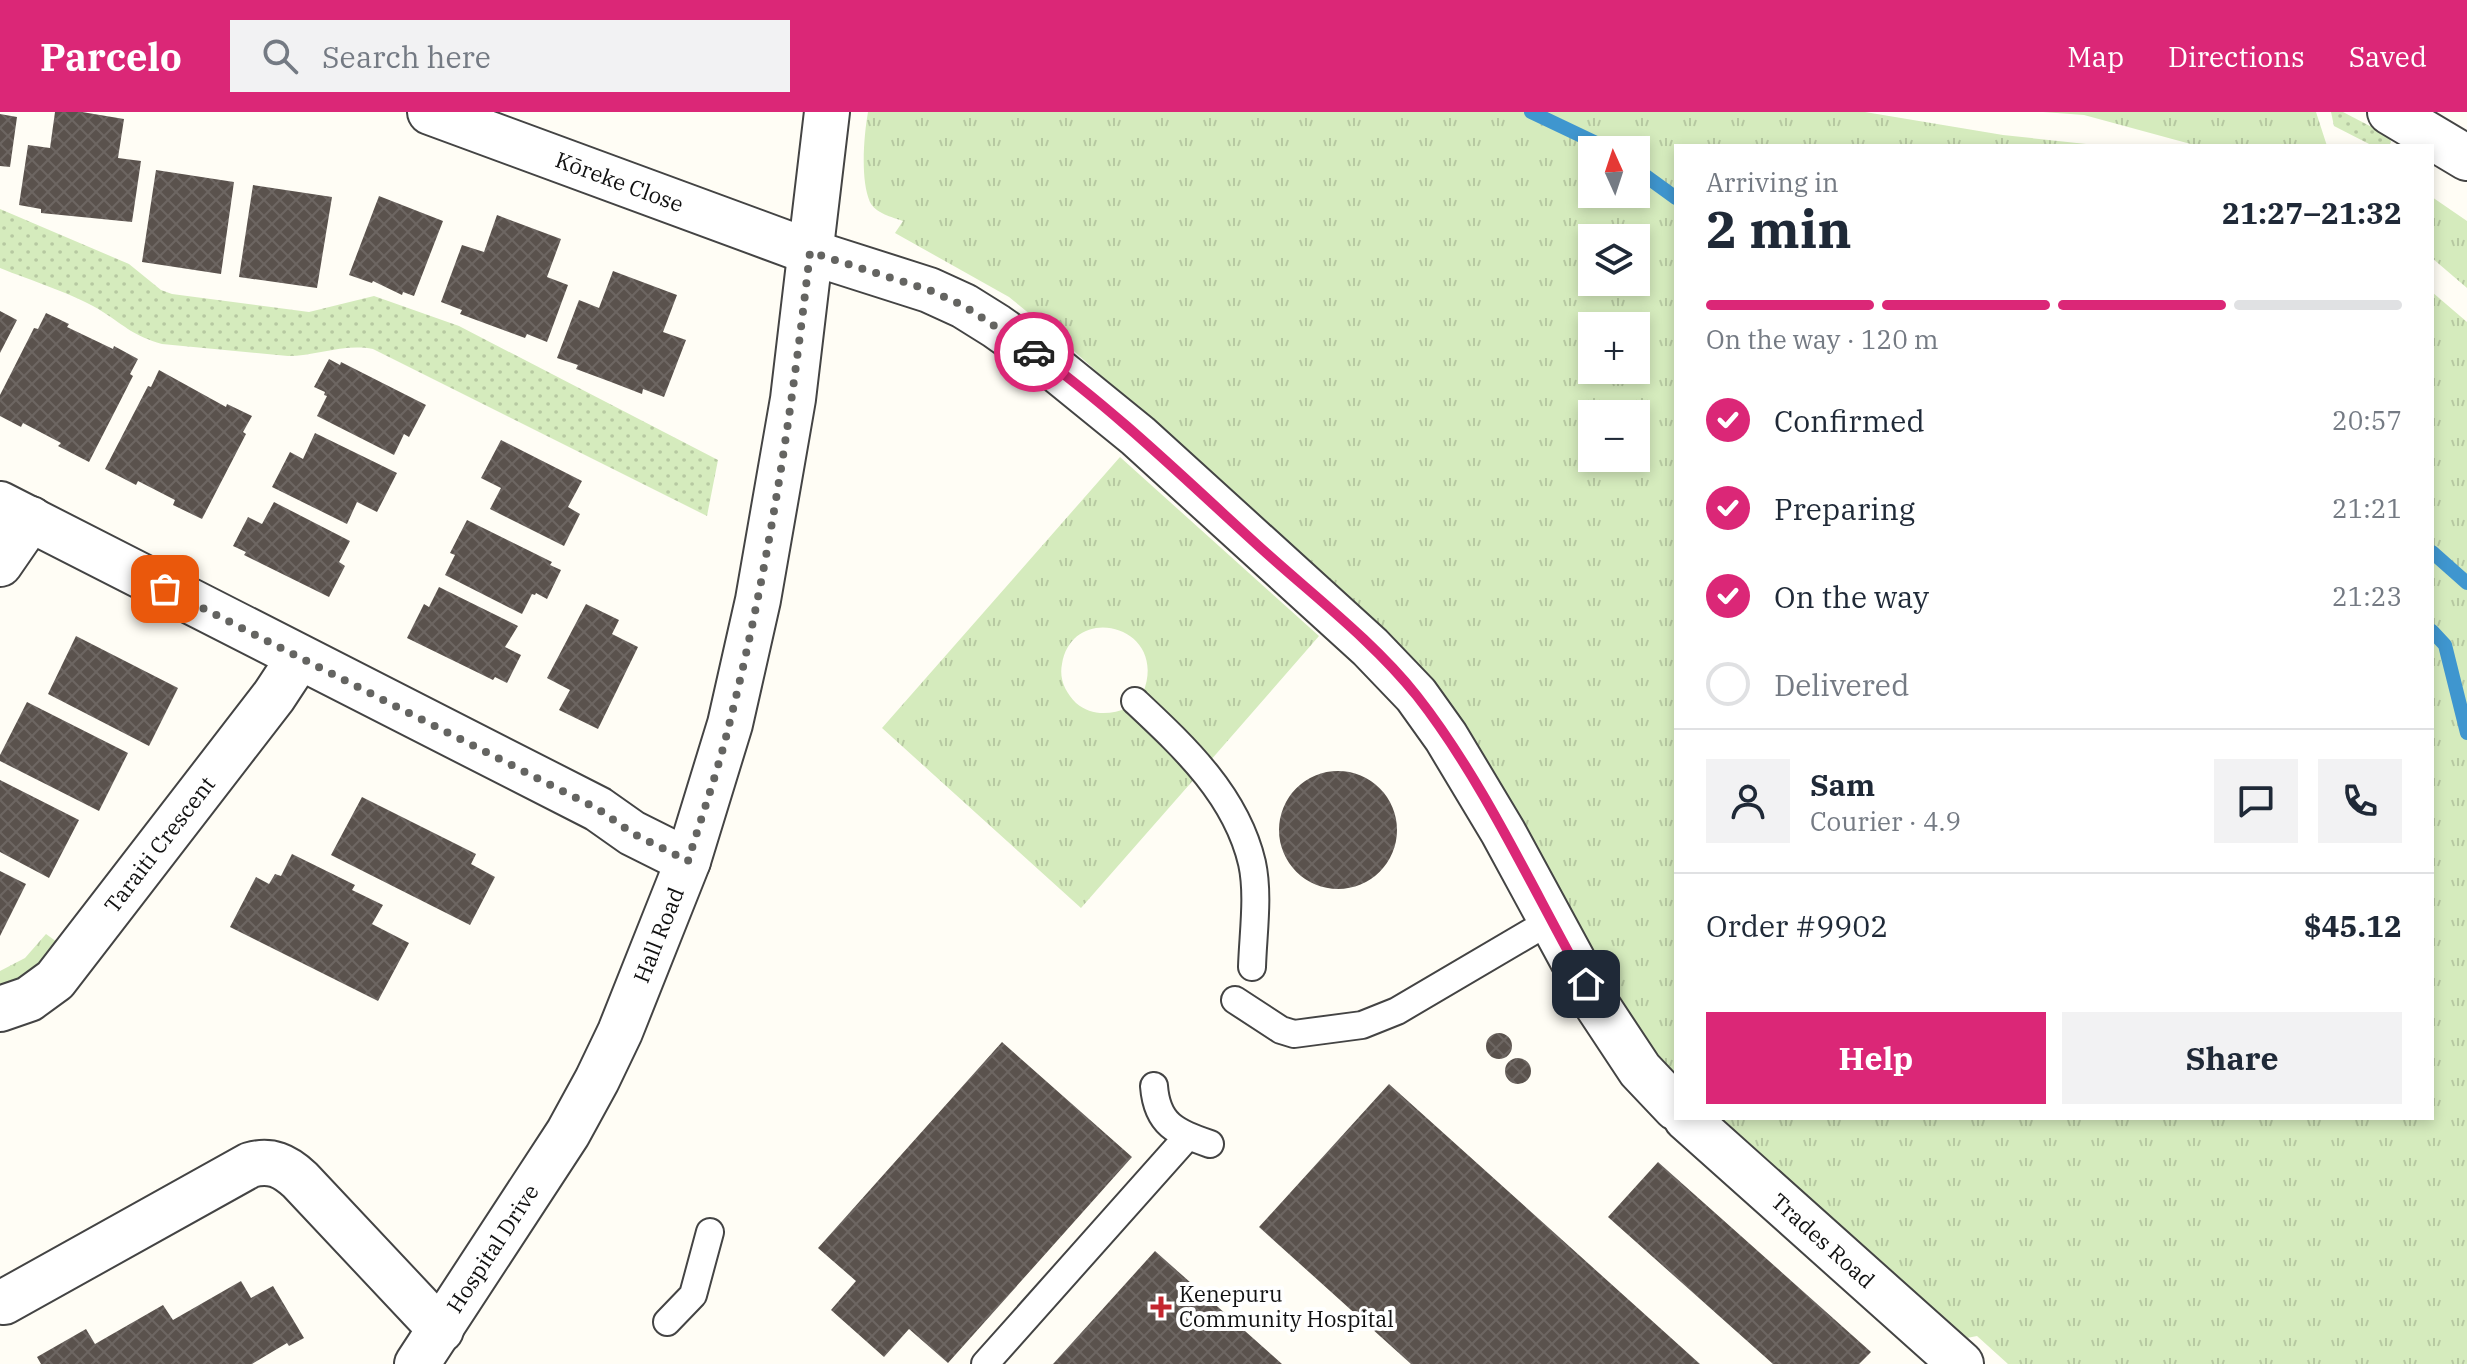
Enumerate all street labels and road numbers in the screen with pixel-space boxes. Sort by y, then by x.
street label: Kōreke Close [552,145,688,218]
street label: Taraiti Crescent [97,770,221,918]
street label: Hall Road [626,883,690,987]
street label: Hospital Drive [439,1178,545,1318]
street label: Trades Road [1766,1186,1881,1294]

